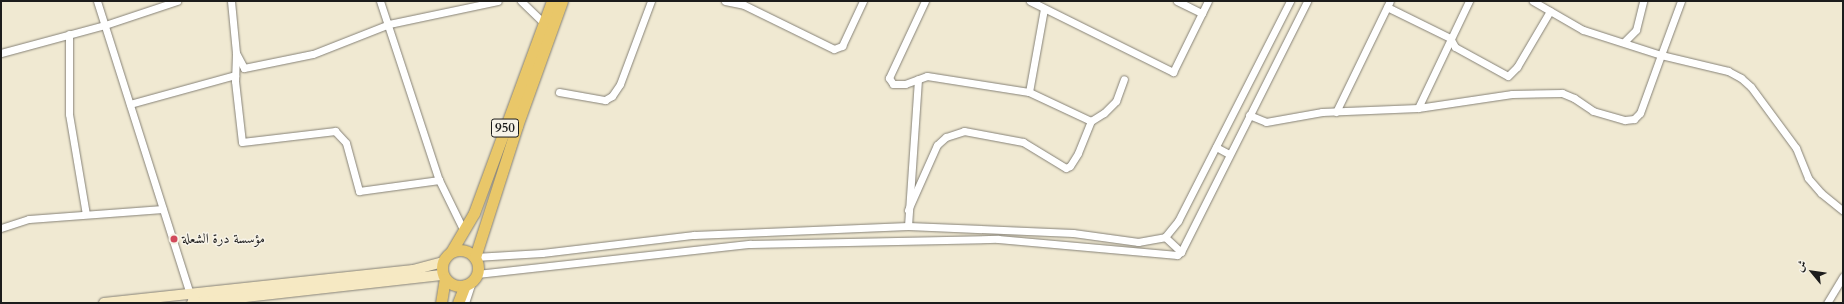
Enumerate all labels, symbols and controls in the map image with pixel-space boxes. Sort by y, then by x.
road number: 950 [491,117,519,139]
place label: مؤسسة درة الشعلة [182,231,265,247]
marker: مؤسسة درة الشعلة [169,234,179,244]
north arrow [1792,252,1832,292]
text: ش [1792,258,1810,274]

